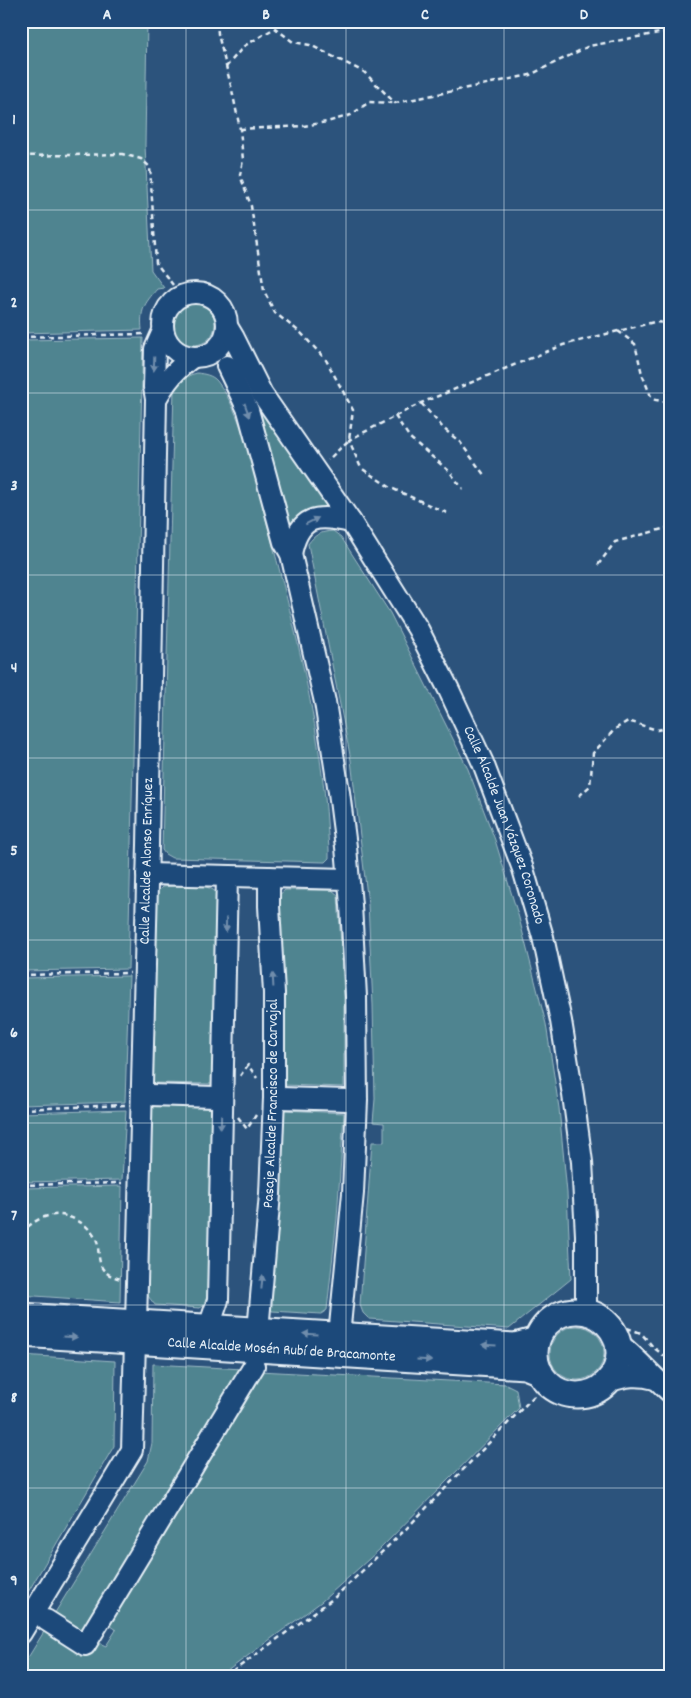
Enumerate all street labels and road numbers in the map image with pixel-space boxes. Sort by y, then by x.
street label: Calle Alcalde Juan Vázquez Coronado [456,723,550,927]
street label: Calle Alcalde Alonso Enríquez [135,777,160,945]
street label: Pasaje Alcalde Francisco de Carvajal [258,999,285,1209]
street label: Calle Alcalde Mosén Rubí de Bracamonte [167,1332,397,1369]

